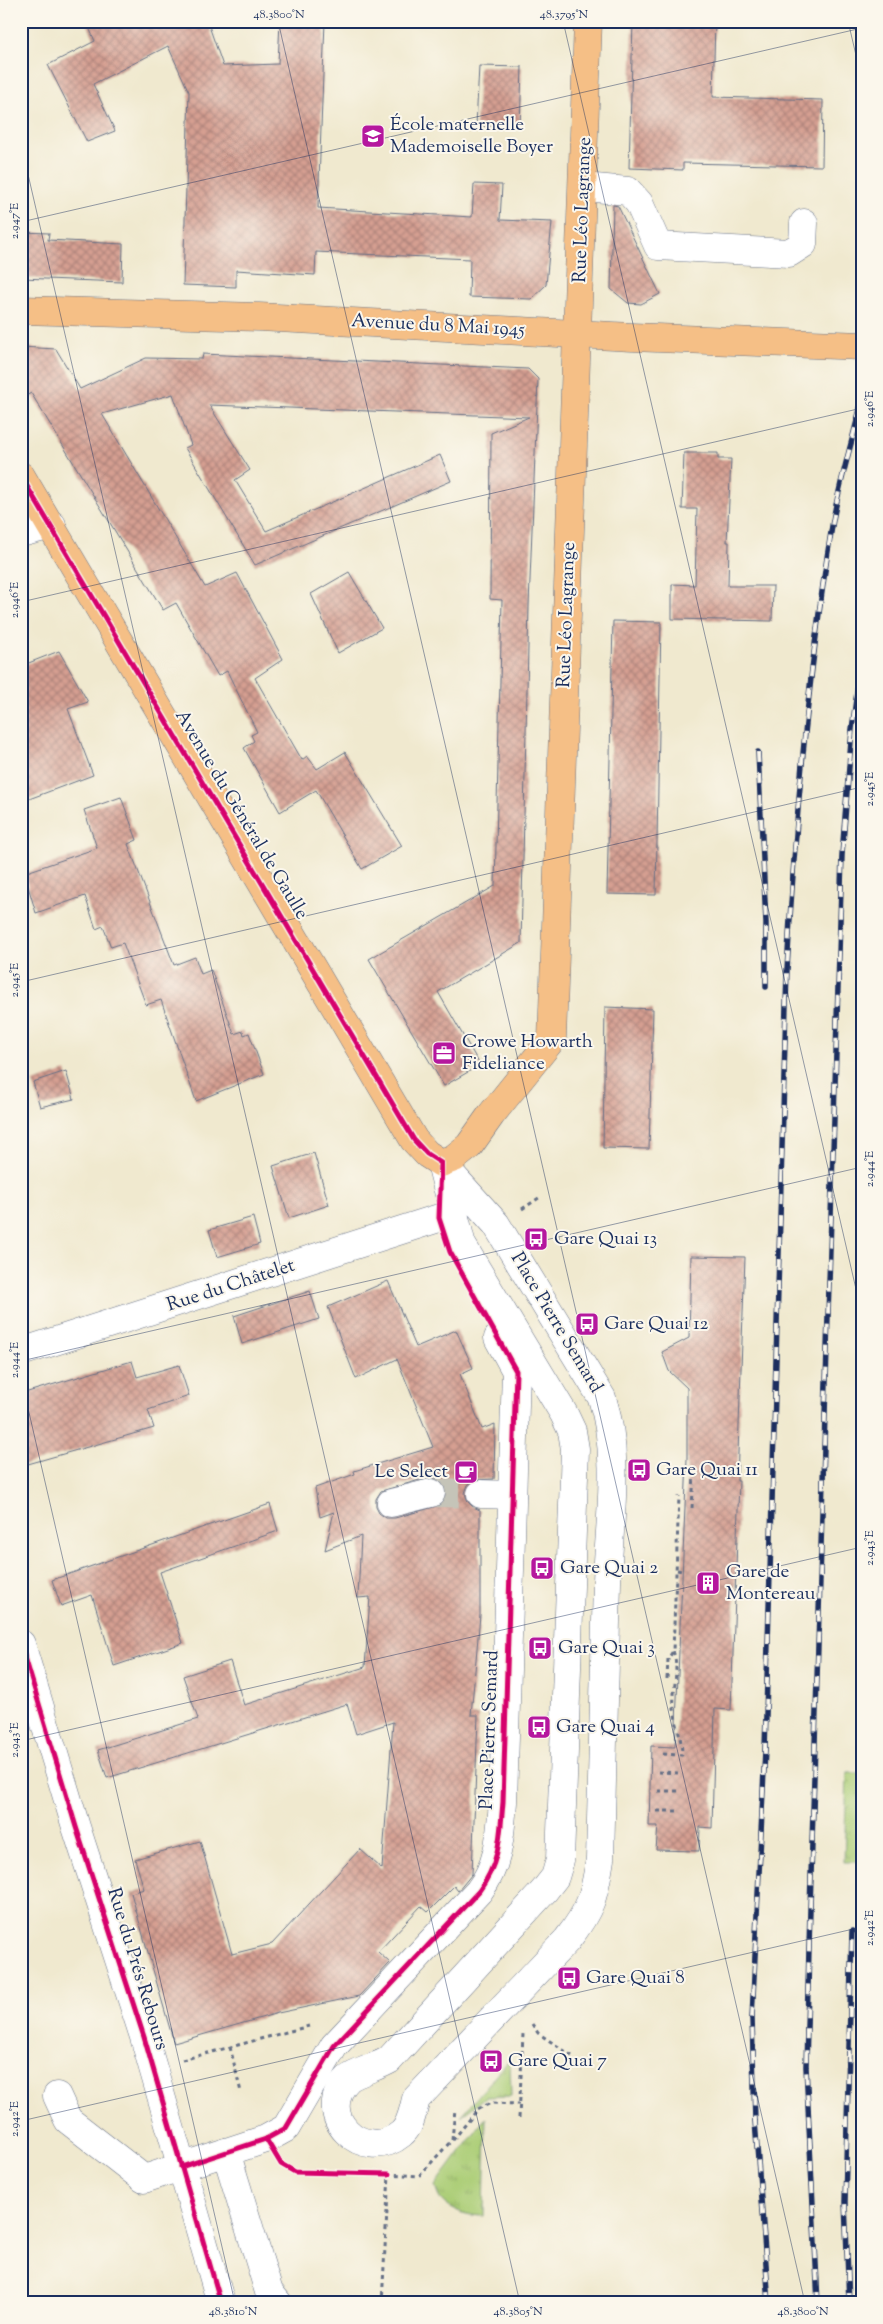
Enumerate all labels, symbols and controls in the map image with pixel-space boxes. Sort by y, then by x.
text: 48.3800°N [254,6,305,24]
text: 48.3795°N [540,6,589,24]
place label: École maternelle Mademoiselle Boyer [390,112,553,161]
school or university icon: École maternelle Mademoiselle Boyer [360,123,386,149]
street label: Rue Léo Lagrange [567,137,599,283]
text: 2.947°E [6,202,24,239]
street label: Avenue du 8 Mai 1945 [350,308,526,344]
text: 2.946°E [861,390,879,427]
street label: Rue Léo Lagrange [551,542,583,688]
text: 2.946°E [6,581,24,618]
street label: Avenue du Général de Gaulle [168,705,315,925]
text: 2.945°E [861,771,879,806]
text: 2.945°E [6,962,24,997]
place label: Crowe Howarth Fideliance [462,1029,593,1078]
office icon: Crowe Howarth Fideliance [431,1040,457,1066]
text: 2.944°E [861,1150,879,1187]
bus stop icon: Gare Quai 13 [523,1226,549,1252]
place label: Gare Quai 13 [554,1226,657,1253]
street label: Place Pierre Semard [503,1247,609,1399]
street label: Rue du Châtelet [164,1252,299,1319]
bus stop icon: Gare Quai 12 [574,1311,600,1337]
place label: Gare Quai 12 [604,1311,709,1338]
text: 2.944°E [6,1341,24,1378]
bus stop icon: Gare Quai 11 [626,1457,652,1483]
place label: Gare Quai 11 [656,1457,759,1484]
place label: Le Select [375,1459,448,1486]
cafe icon: Le Select [453,1459,479,1485]
text: 2.943°E [861,1530,879,1566]
bus stop icon: Gare Quai 2 [529,1555,555,1581]
place label: Gare Quai 2 [560,1555,658,1582]
place label: Gare de Montereau [726,1559,815,1608]
building icon: Gare de Montereau [695,1570,721,1596]
bus stop icon: Gare Quai 3 [527,1635,553,1661]
place label: Gare Quai 3 [558,1635,655,1662]
street label: Place Pierre Semard [474,1649,506,1810]
bus stop icon: Gare Quai 4 [526,1714,552,1740]
place label: Gare Quai 4 [556,1714,655,1741]
text: 2.943°E [6,1722,24,1758]
street label: Rue du Prés Rebours [99,1884,175,2054]
text: 2.942°E [861,1909,879,1946]
bus stop icon: Gare Quai 8 [556,1965,582,1991]
place label: Gare Quai 8 [586,1965,685,1992]
bus stop icon: Gare Quai 7 [478,2048,504,2074]
place label: Gare Quai 7 [508,2048,607,2075]
text: 2.942°E [6,2100,24,2137]
text: 48.3810°N [209,2303,258,2321]
text: 48.3805°N [494,2303,543,2321]
text: 48.3800°N [778,2303,829,2321]

